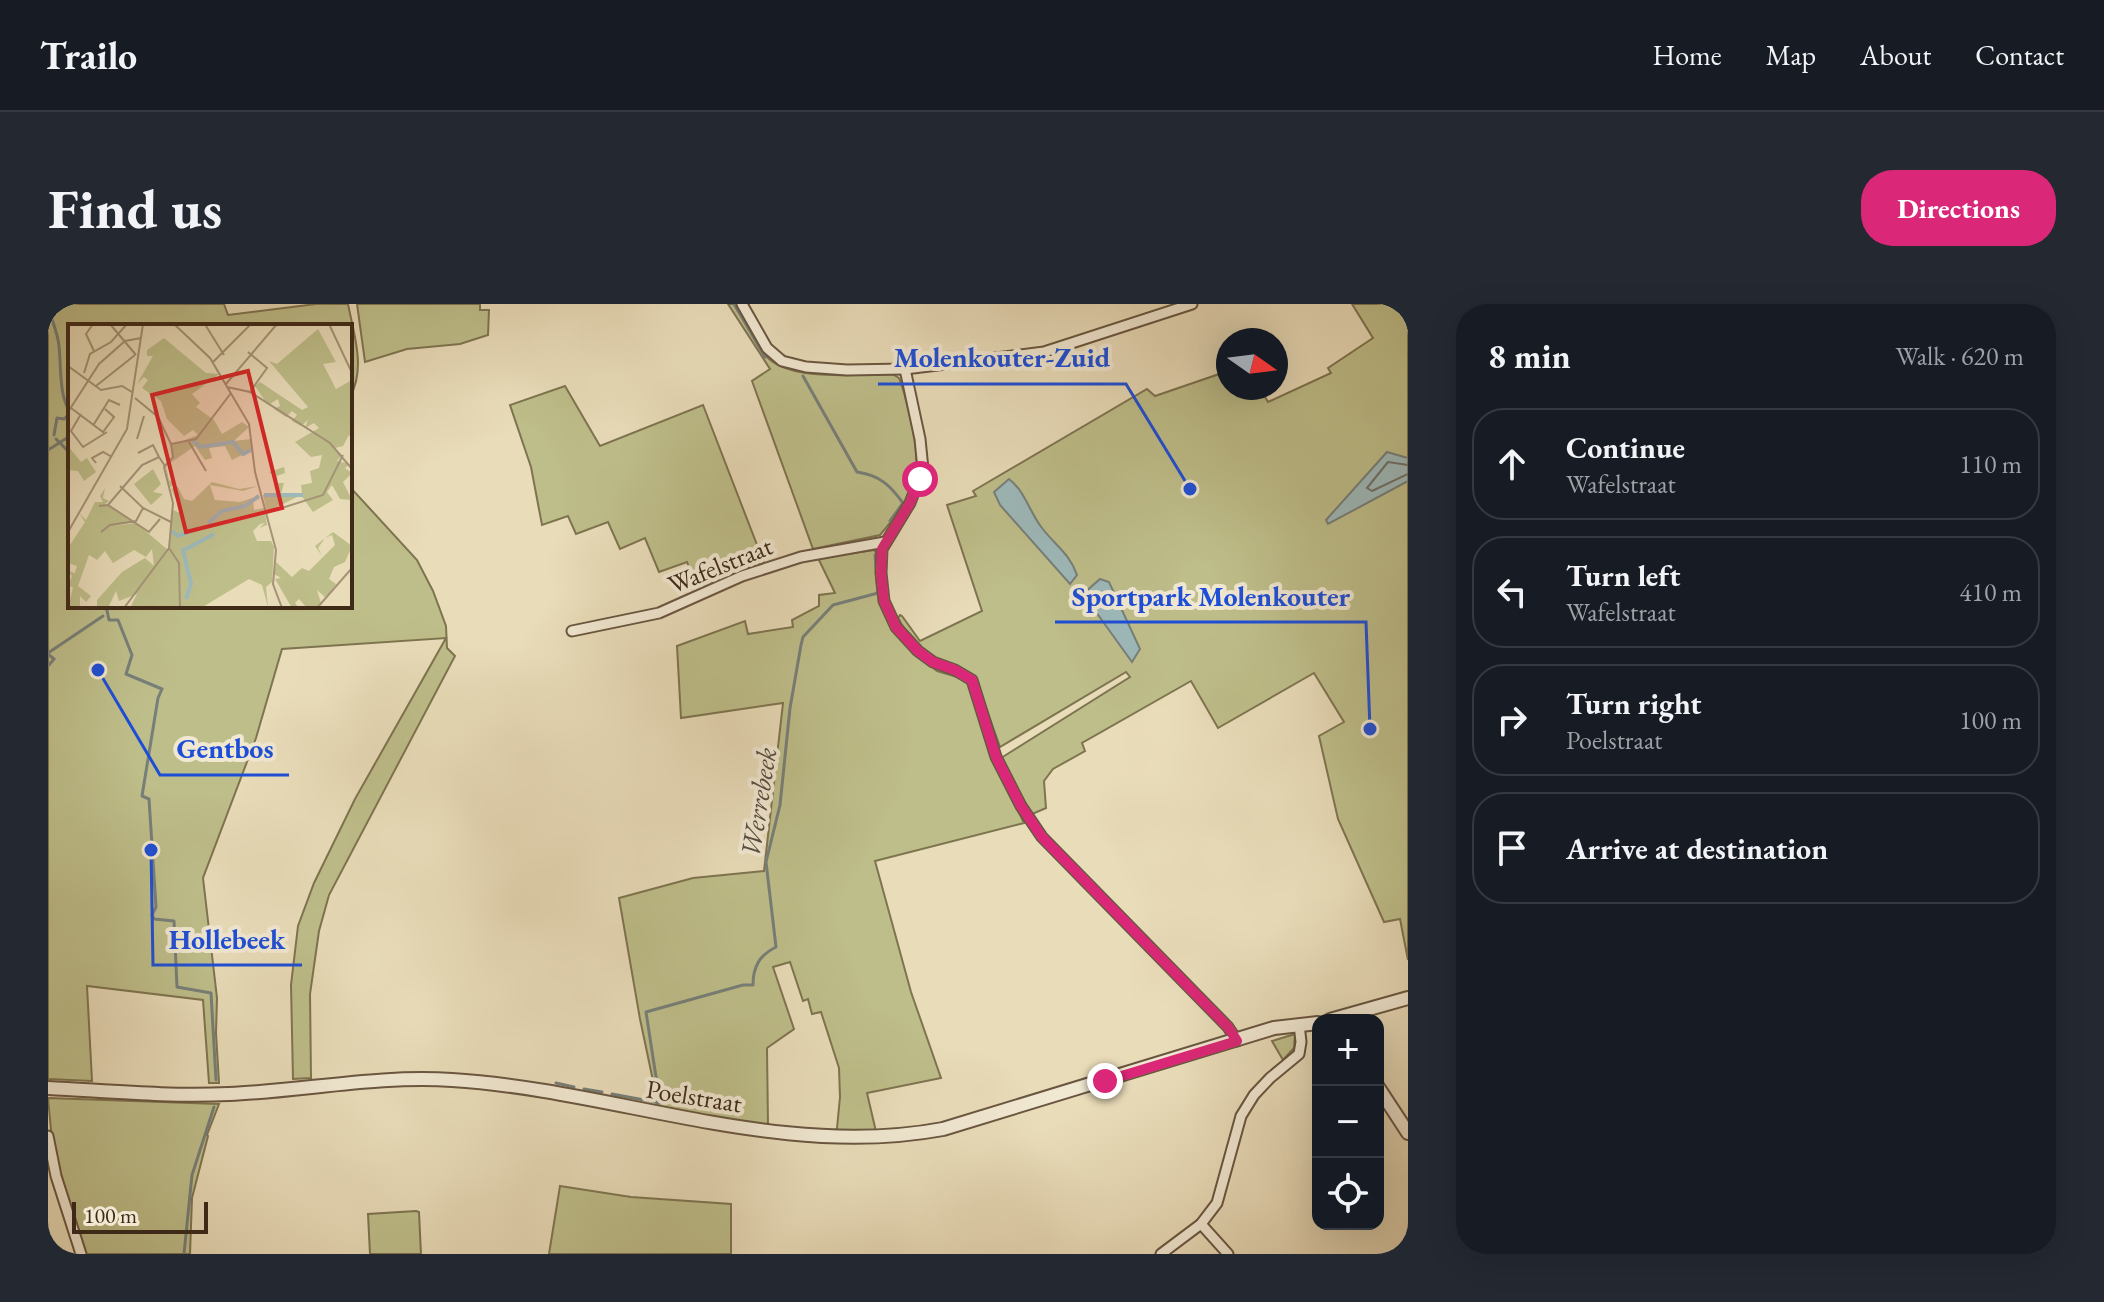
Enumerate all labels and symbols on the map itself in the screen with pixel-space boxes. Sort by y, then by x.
inset map [68,324,352,608]
north arrow [1216,328,1288,400]
callout: Molenkouter-Zuid [878,332,1126,384]
text: Molenkouter-Zuid [894,339,1111,375]
route start [902,461,938,497]
street label: Wafelstraat [663,529,777,601]
callout: Sportpark Molenkouter [1055,570,1366,622]
text: Sportpark Molenkouter [1072,578,1351,614]
callout: Gentbos [160,723,289,775]
text: Gentbos [176,730,274,766]
water label: Werrebeek [732,745,784,859]
callout: Hollebeek [153,913,302,965]
text: Hollebeek [169,921,286,957]
route end [1087,1063,1123,1099]
street label: Poelstraat [644,1072,744,1120]
scale bar [72,1198,208,1234]

